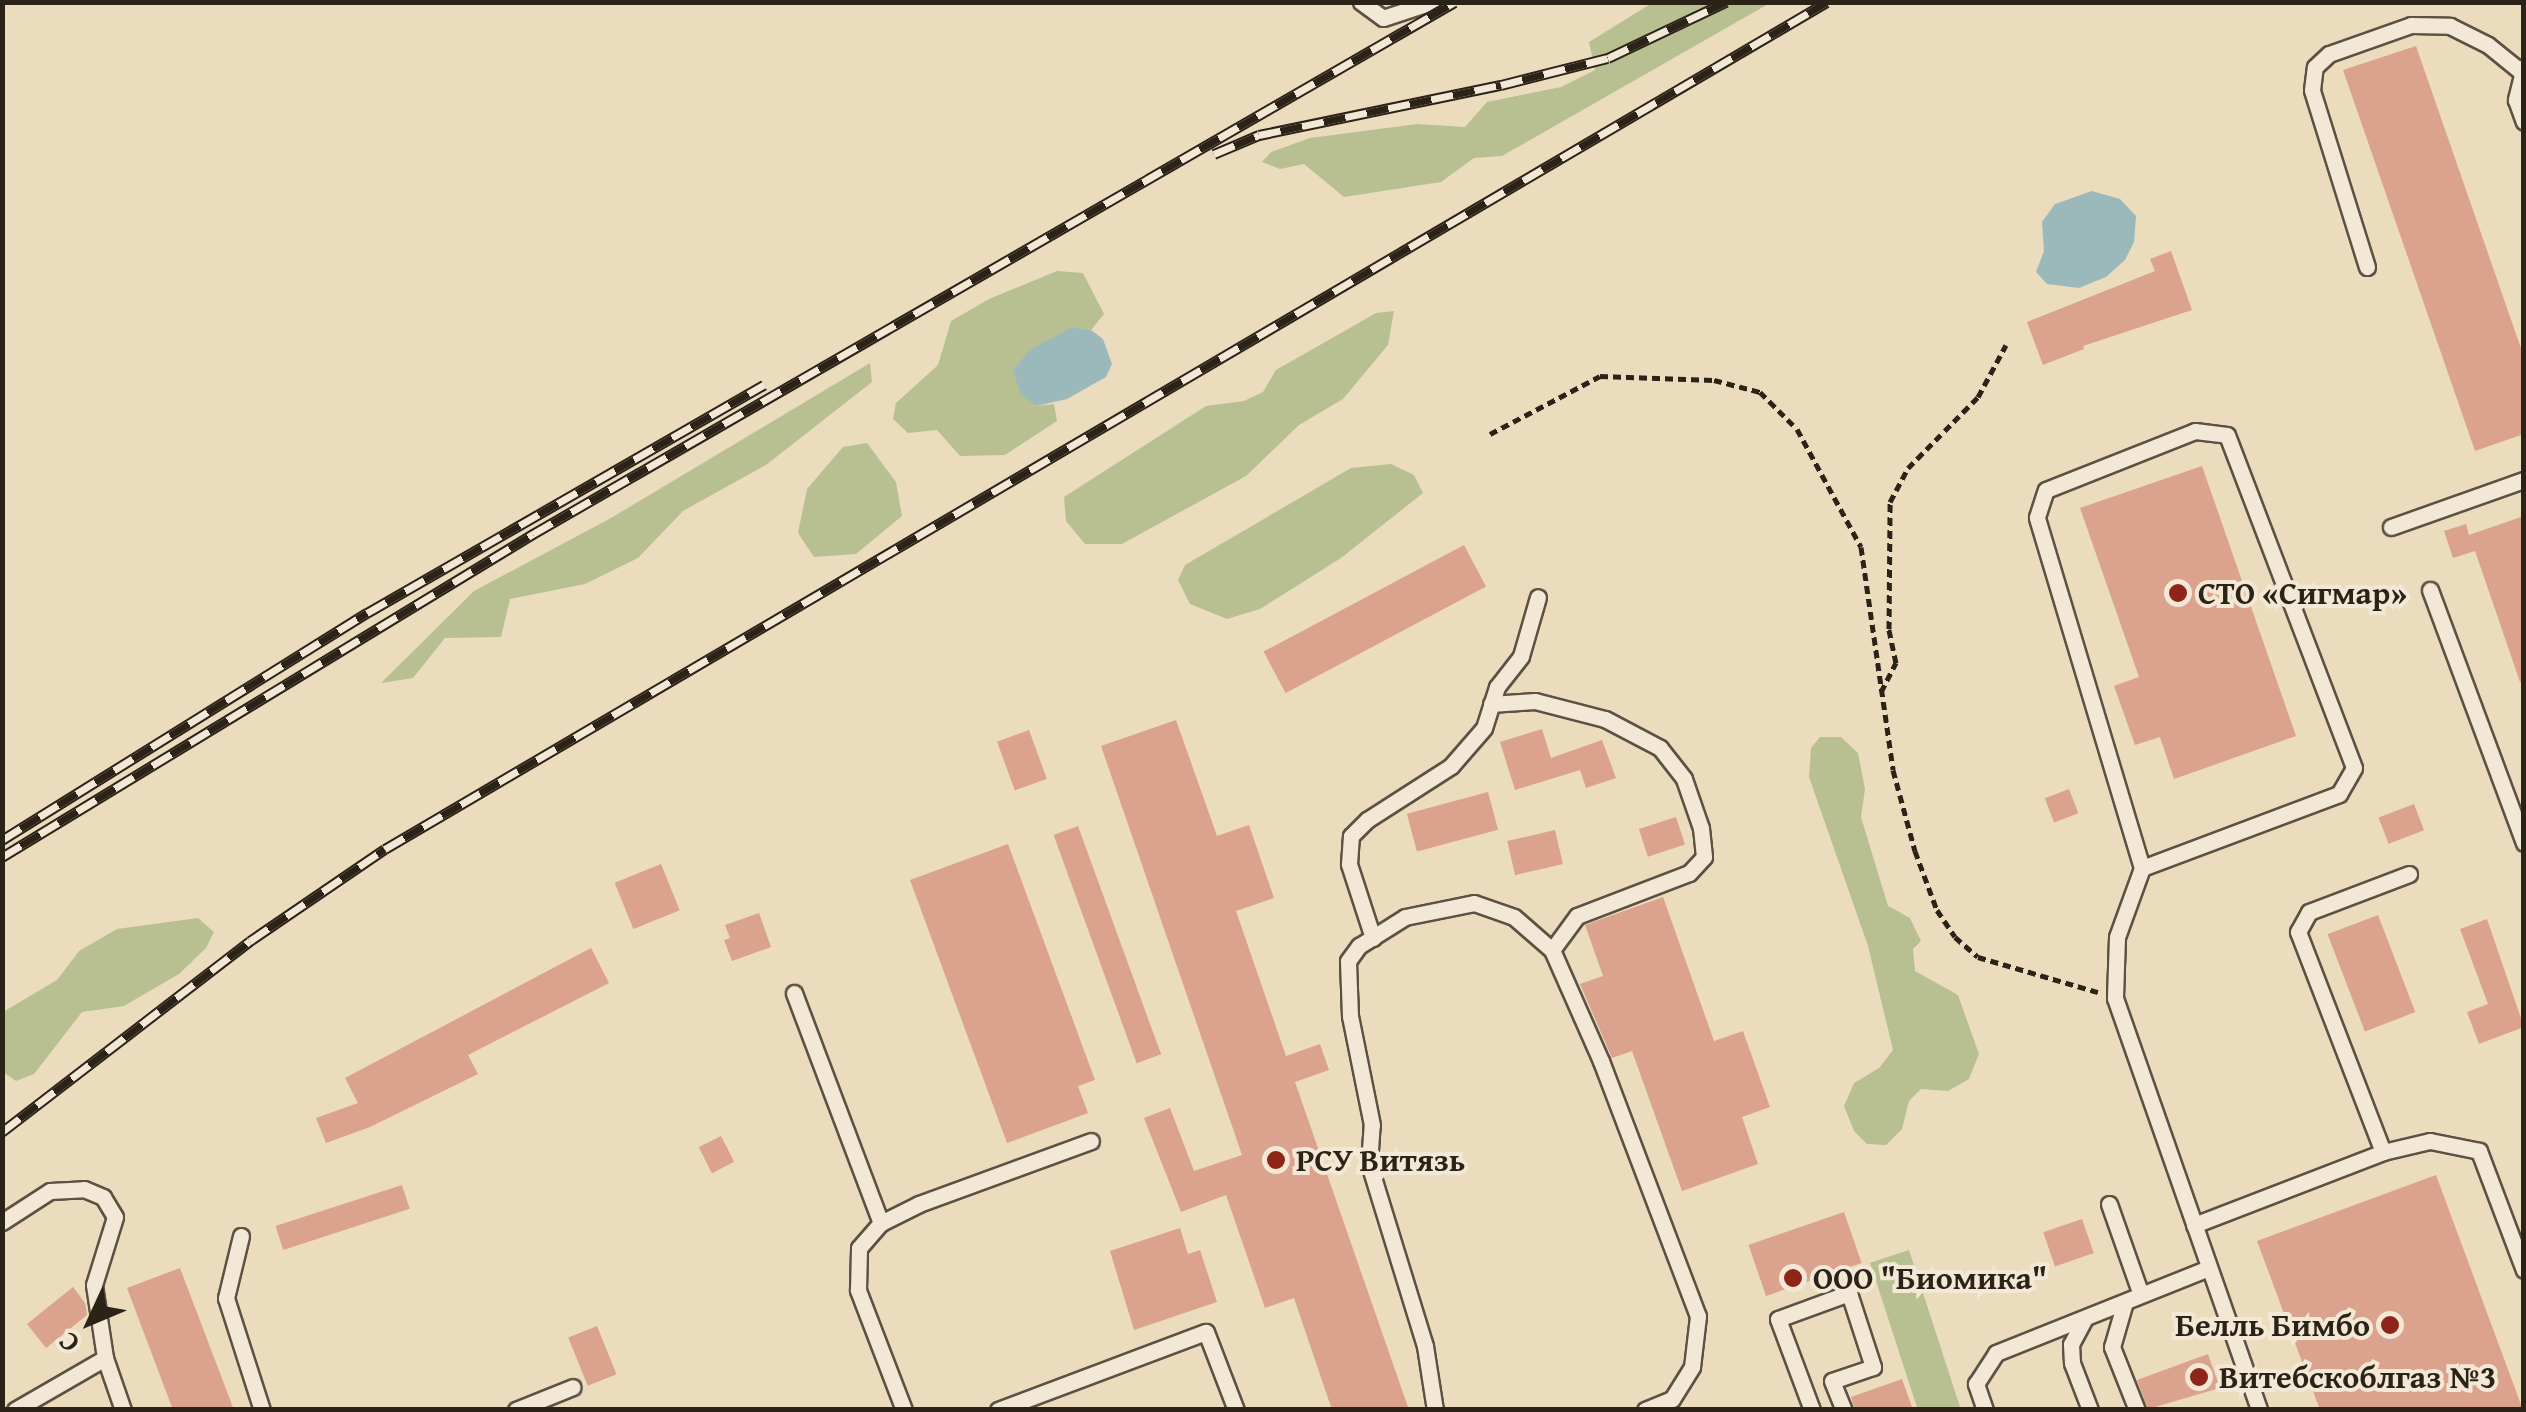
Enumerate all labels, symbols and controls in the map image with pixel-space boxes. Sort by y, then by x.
place label: СТО «Сигмар» [2198,574,2407,612]
marker: СТО «Сигмар» [2167,582,2189,604]
place label: РСУ Витязь [1296,1141,1465,1179]
marker: РСУ Витязь [1265,1149,1287,1171]
place label: ООО "Биомика" [1813,1259,2047,1297]
marker: ООО "Биомика" [1782,1267,1804,1289]
north arrow [40,1272,140,1372]
place label: Белль Бимбо [2175,1306,2370,1344]
marker: Белль Бимбо [2379,1314,2401,1336]
text: С [48,1323,88,1363]
place label: Витебскоблгаз №3 [2219,1358,2496,1396]
marker: Витебскоблгаз №3 [2188,1366,2210,1388]

